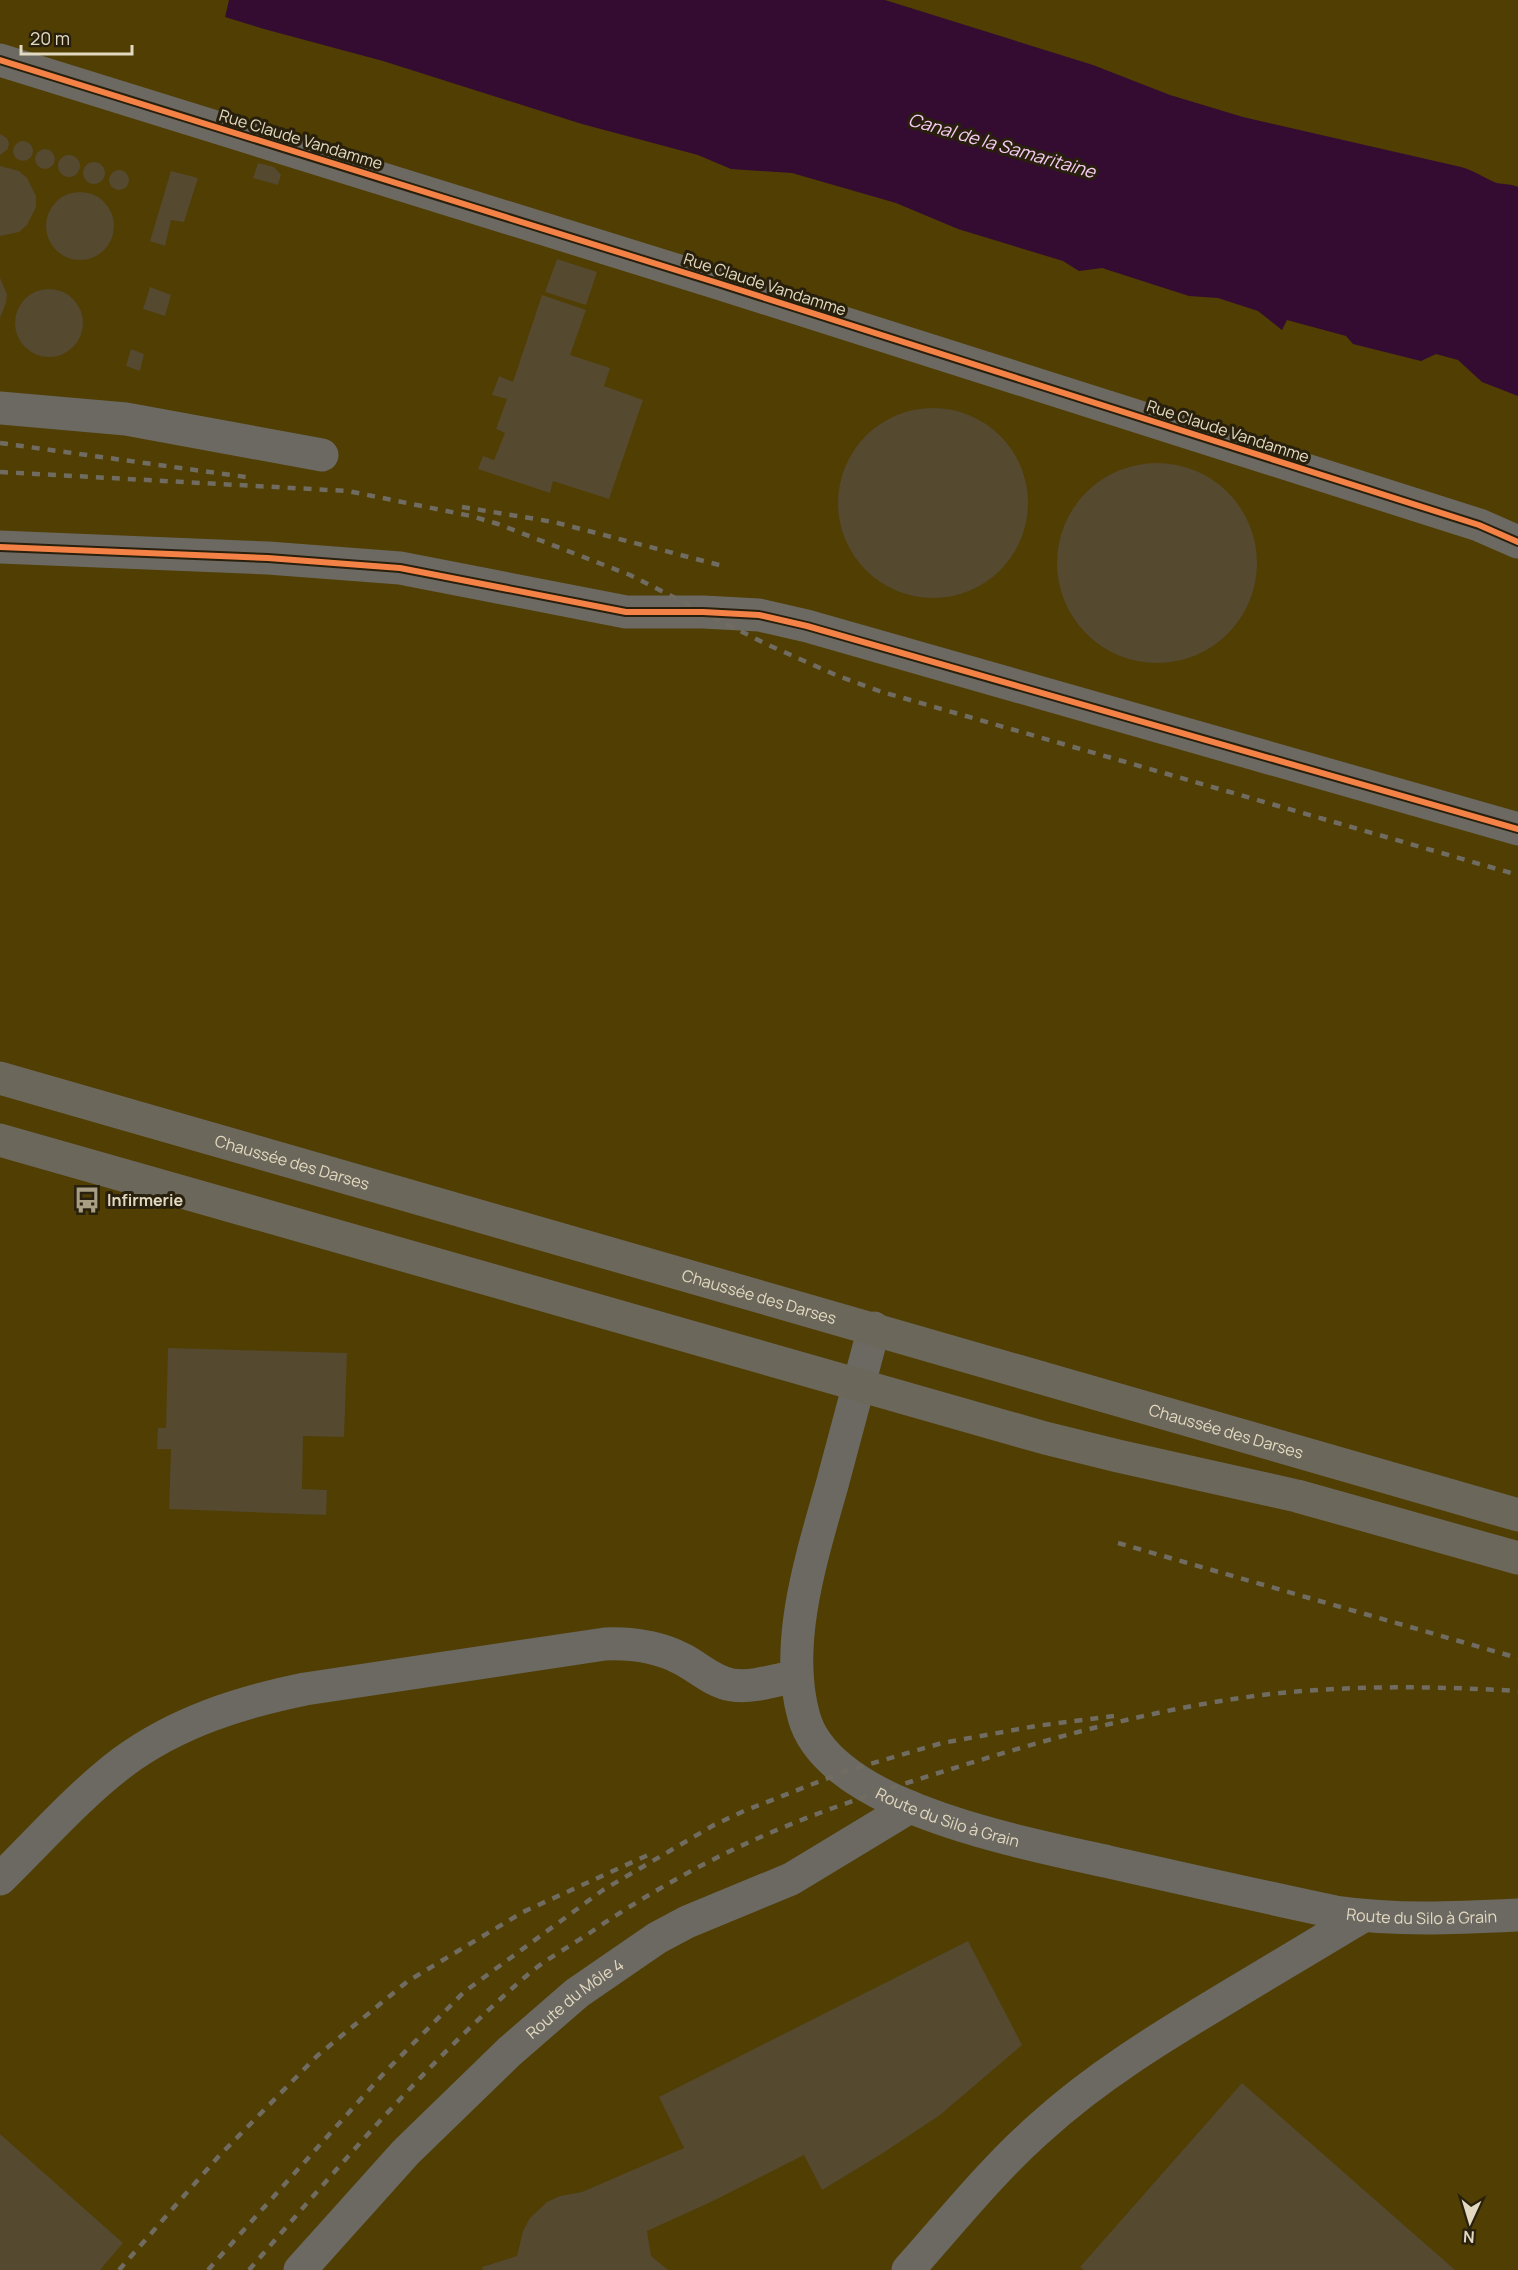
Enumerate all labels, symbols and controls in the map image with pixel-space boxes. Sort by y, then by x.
scale bar [21,18,132,56]
text: 20 m [30,26,70,50]
street label: Rue Claude Vandamme [217,104,385,174]
water label: Canal de la Samaritaine [906,107,1100,184]
street label: Rue Claude Vandamme [681,247,849,321]
street label: Rue Claude Vandamme [1144,394,1312,468]
street label: Chaussée des Darses [212,1129,372,1195]
bus stop icon: Infirmerie [72,1185,102,1215]
place label: Infirmerie [107,1189,183,1211]
street label: Chaussée des Darses [679,1264,839,1329]
street label: Chaussée des Darses [1146,1398,1306,1464]
street label: Route du Silo à Grain [872,1782,1022,1852]
street label: Route du Silo à Grain [1345,1903,1498,1929]
street label: Route du Môle 4 [521,1953,628,2044]
north arrow [1440,2192,1500,2252]
text: N [1462,2226,1475,2248]

